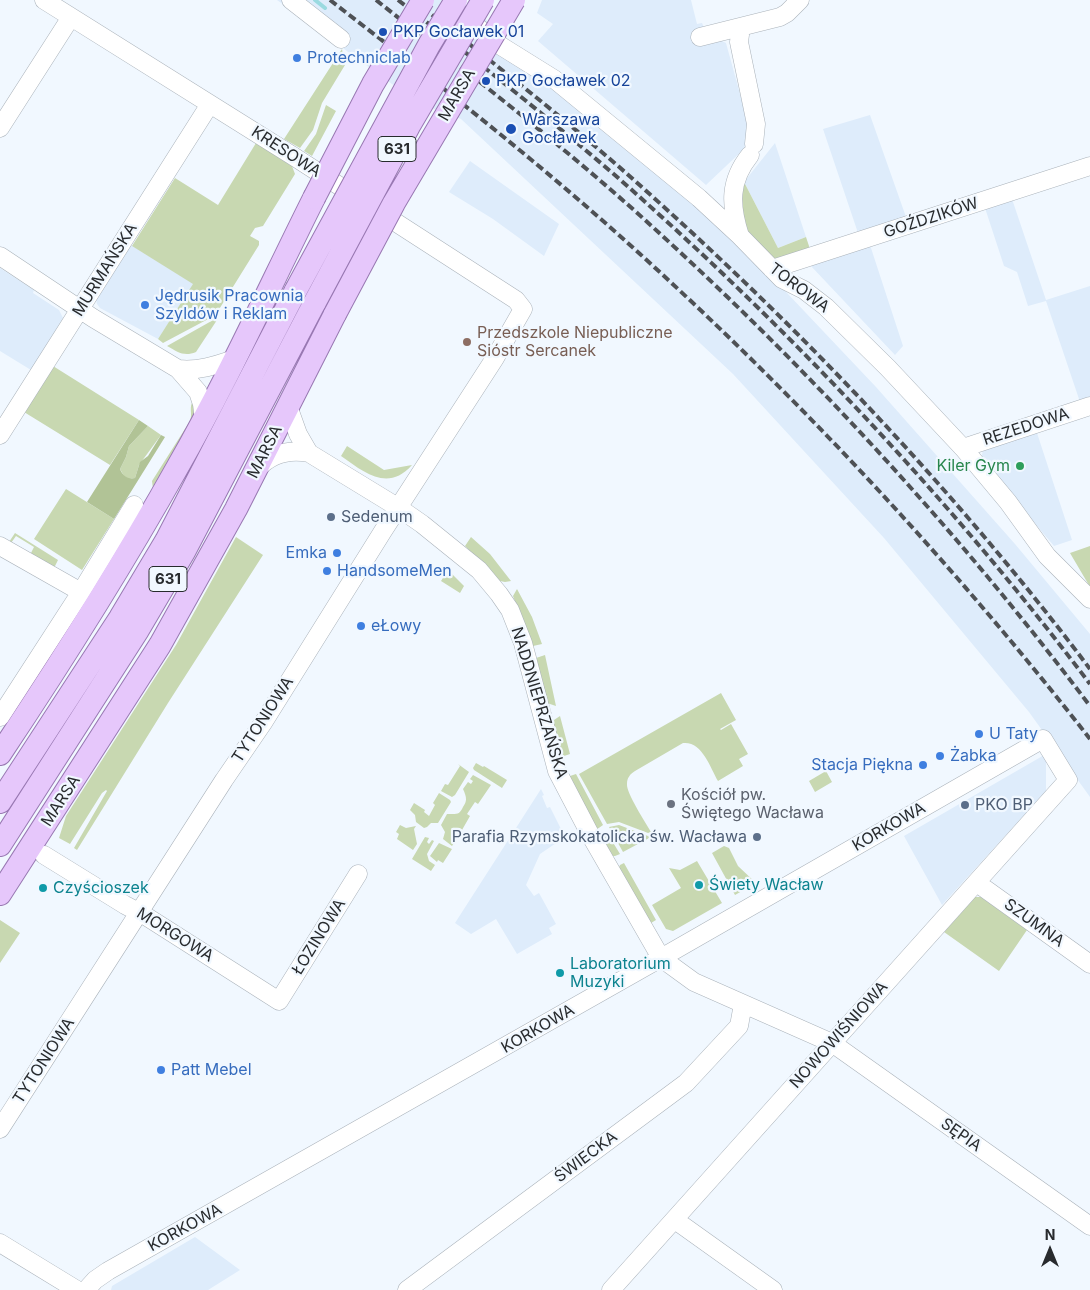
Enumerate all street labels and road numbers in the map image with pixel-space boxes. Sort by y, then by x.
street label: MARSA [434,65,480,125]
street label: KRESOWA [248,122,324,182]
road number: 631 [378,136,416,162]
street label: GOŹDZIKÓW [881,194,981,242]
street label: MURMAŃSKA [69,220,141,320]
street label: TOROWA [765,259,833,317]
street label: REZEDOWA [981,404,1071,450]
street label: MARSA [243,422,287,482]
road number: 631 [149,566,187,592]
street label: NADDNIEPRZAŃSKA [507,625,571,781]
street label: TYTONIOWA [228,674,298,766]
street label: MARSA [37,772,85,830]
street label: KORKOWA [849,798,929,856]
street label: SZUMNA [1000,895,1068,951]
street label: ŁOZINOWA [288,896,350,978]
street label: MORGOWA [133,904,217,966]
street label: NOWOWIŚNIOWA [786,978,892,1092]
street label: KORKOWA [498,1000,578,1058]
street label: TYTONIOWA [9,1015,79,1107]
street label: SĘPIA [937,1114,985,1156]
street label: ŚWIECKA [551,1127,621,1187]
street label: KORKOWA [145,1200,225,1256]

